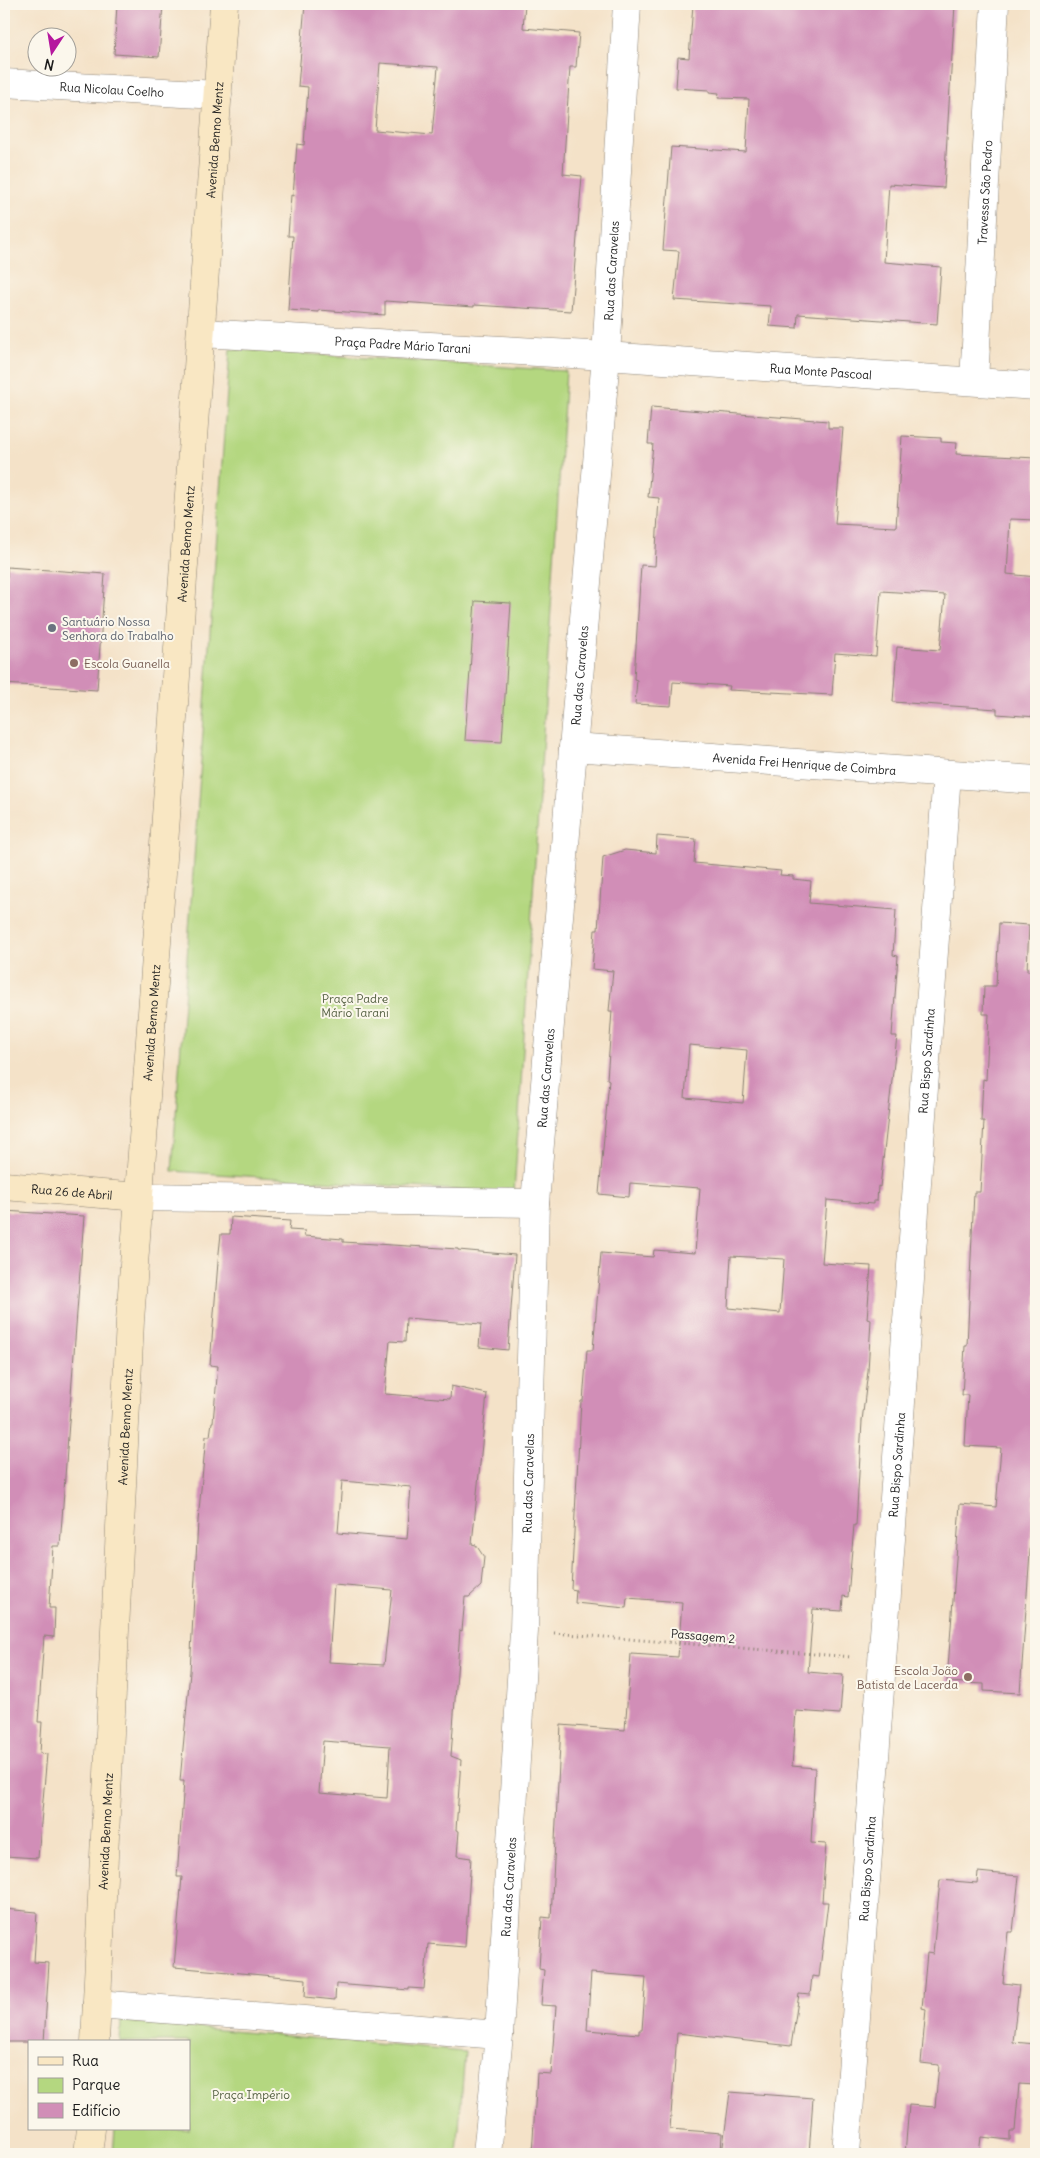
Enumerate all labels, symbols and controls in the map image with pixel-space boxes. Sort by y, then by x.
north arrow [28,28,78,78]
text: N [43,55,56,75]
street label: Rua Nicolau Coelho [59,79,165,99]
street label: Avenida Benno Mentz [203,81,226,199]
street label: Travessa São Pedro [974,139,995,245]
street label: Rua das Caravelas [601,220,622,321]
street label: Praça Padre Mário Tarani [334,333,471,356]
street label: Rua Monte Pascoal [769,360,872,382]
street label: Avenida Benno Mentz [174,485,197,603]
place label: Santuário Nossa Senhora do Trabalho [62,614,174,643]
marker: Santuário Nossa Senhora do Trabalho [46,622,58,634]
street label: Rua das Caravelas [568,625,591,726]
place label: Escola Guanella [84,656,170,671]
marker: Escola Guanella [68,657,80,669]
street label: Avenida Frei Henrique de Coimbra [712,749,897,778]
street label: Avenida Benno Mentz [140,963,163,1081]
park label: Praça Padre Mário Tarani [321,991,389,1020]
street label: Rua Bispo Sardinha [915,1008,937,1114]
street label: Rua das Caravelas [534,1027,557,1128]
street label: Rua 26 de Abril [30,1181,113,1202]
street label: Avenida Benno Mentz [115,1368,135,1486]
street label: Rua Bispo Sardinha [885,1412,908,1518]
street label: Rua das Caravelas [519,1433,537,1534]
street label: Passagem 2 [670,1626,736,1646]
place label: Escola João Batista de Lacerda [857,1663,958,1692]
marker: Escola João Batista de Lacerda [962,1671,974,1683]
street label: Avenida Benno Mentz [95,1772,116,1890]
street label: Rua Bispo Sardinha [856,1815,878,1922]
street label: Rua das Caravelas [498,1836,519,1937]
legend [28,2040,190,2130]
text: Rua [72,2051,99,2070]
text: Parque [72,2075,120,2094]
park label: Praça Império [212,2087,290,2102]
text: Edifício [72,2101,120,2120]

